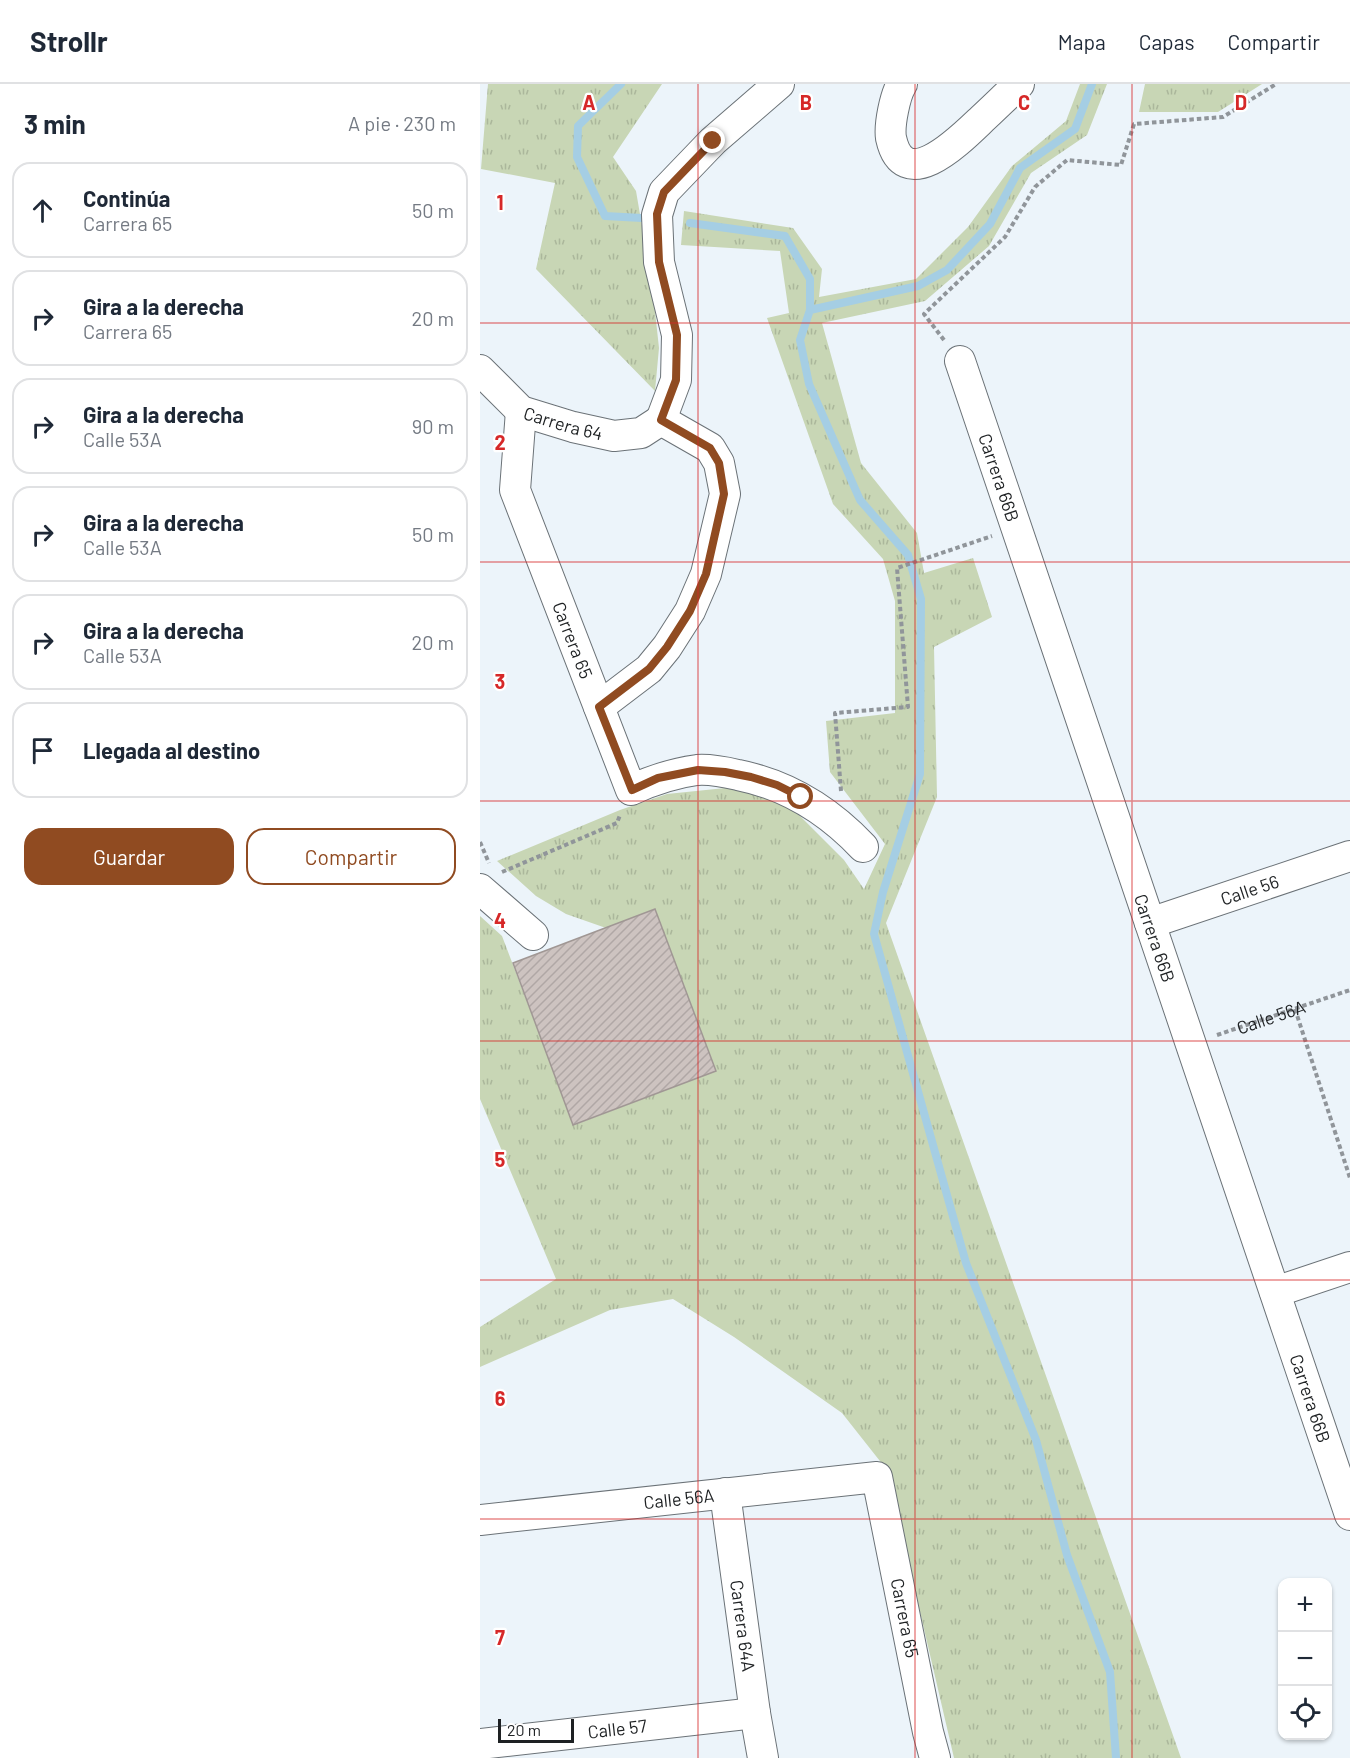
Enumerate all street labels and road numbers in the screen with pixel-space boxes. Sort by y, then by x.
street label: Carrera 64 [521,401,605,444]
street label: Carrera 66B [974,430,1025,525]
street label: Carrera 65 [548,598,598,681]
street label: Calle 56 [1218,870,1282,910]
street label: Carrera 66B [1130,891,1180,985]
street label: Calle 56A [1234,995,1308,1039]
street label: Carrera 66B [1285,1351,1336,1445]
street label: Calle 56A [642,1484,715,1513]
street label: Carrera 65 [886,1576,924,1660]
street label: Carrera 64A [726,1579,760,1673]
street label: Calle 57 [586,1714,648,1743]

